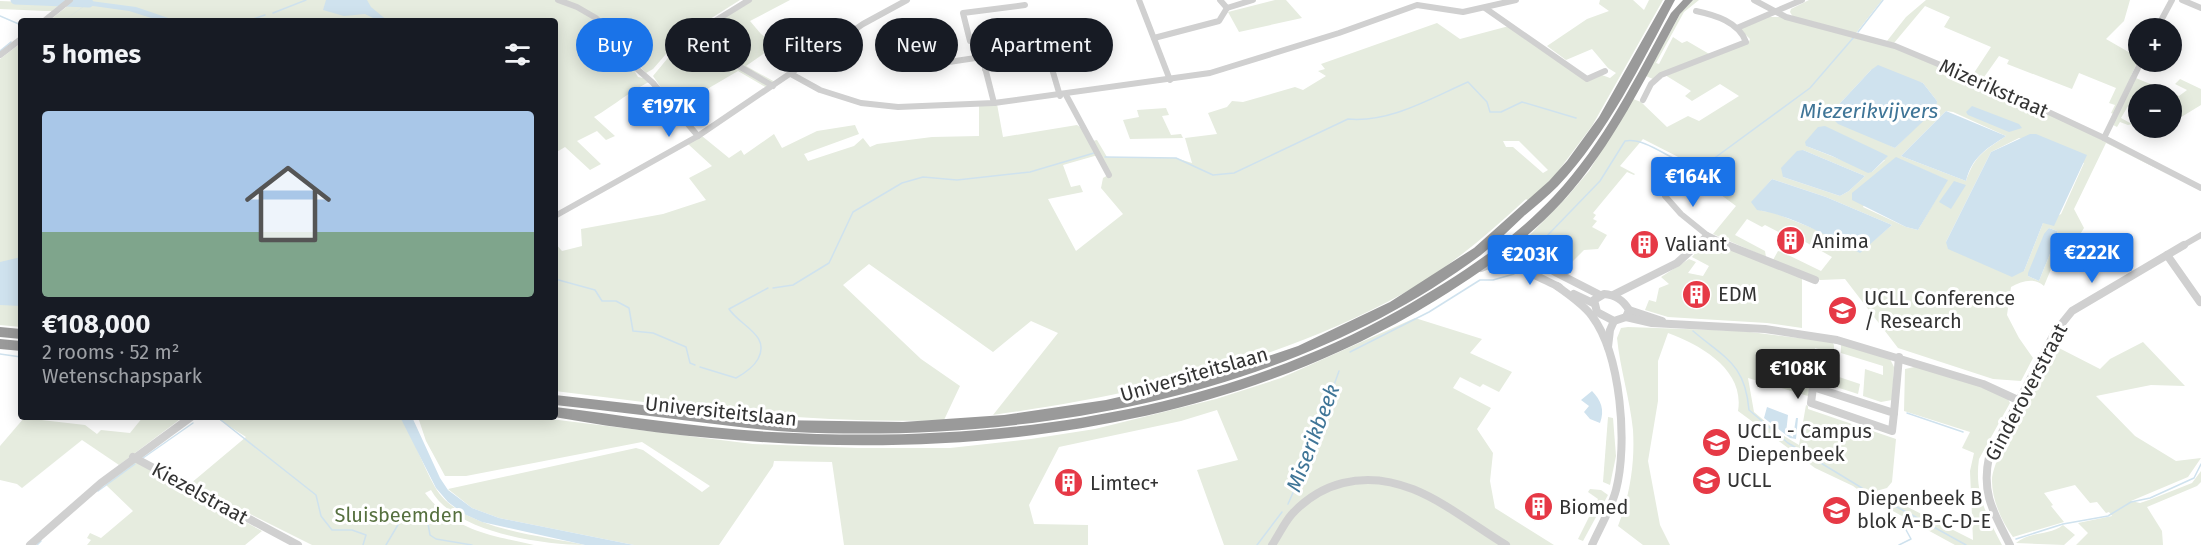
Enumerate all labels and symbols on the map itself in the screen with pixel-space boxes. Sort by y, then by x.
street label: Mizerikstraat [1936,53,2053,123]
pin: €197K [627,87,711,138]
water label: Miezerikvijvers [1800,98,1938,124]
pin: €164K [1651,157,1735,208]
building icon: Anima [1775,225,1807,257]
building icon: Valiant [1628,228,1660,260]
place label: Anima [1812,229,1869,253]
place label: Valiant [1665,232,1728,256]
pin: €222K [2050,233,2134,284]
pin: €203K [1488,235,1572,286]
building icon: EDM [1681,278,1713,310]
place label: EDM [1718,282,1757,306]
place label: UCLL Conference / Research [1864,286,2015,333]
school or university icon: UCLL Conference / Research [1827,294,1859,326]
street label: Ginderoverstraat [1980,319,2073,465]
street label: Universiteitslaan [1117,341,1271,407]
pin: €108K [1756,349,1840,400]
water label: Miserikbeek [1281,381,1345,495]
street label: Universiteitslaan [644,391,798,431]
place label: UCLL - Campus Diepenbeek [1737,419,1872,466]
school or university icon: UCLL - Campus Diepenbeek [1700,427,1732,459]
street label: Kiezelstraat [148,457,253,530]
school or university icon: UCLL [1690,464,1722,496]
building icon: Limtec+ [1053,467,1085,499]
place label: UCLL [1727,468,1771,492]
place label: Limtec+ [1090,471,1159,495]
place label: Diepenbeek B blok A-B-C-D-E [1857,486,1991,533]
building icon: Biomed [1522,491,1554,523]
school or university icon: Diepenbeek B blok A-B-C-D-E [1820,494,1852,526]
place label: Biomed [1559,495,1628,519]
park label: Sluisbeemden [335,503,463,527]

